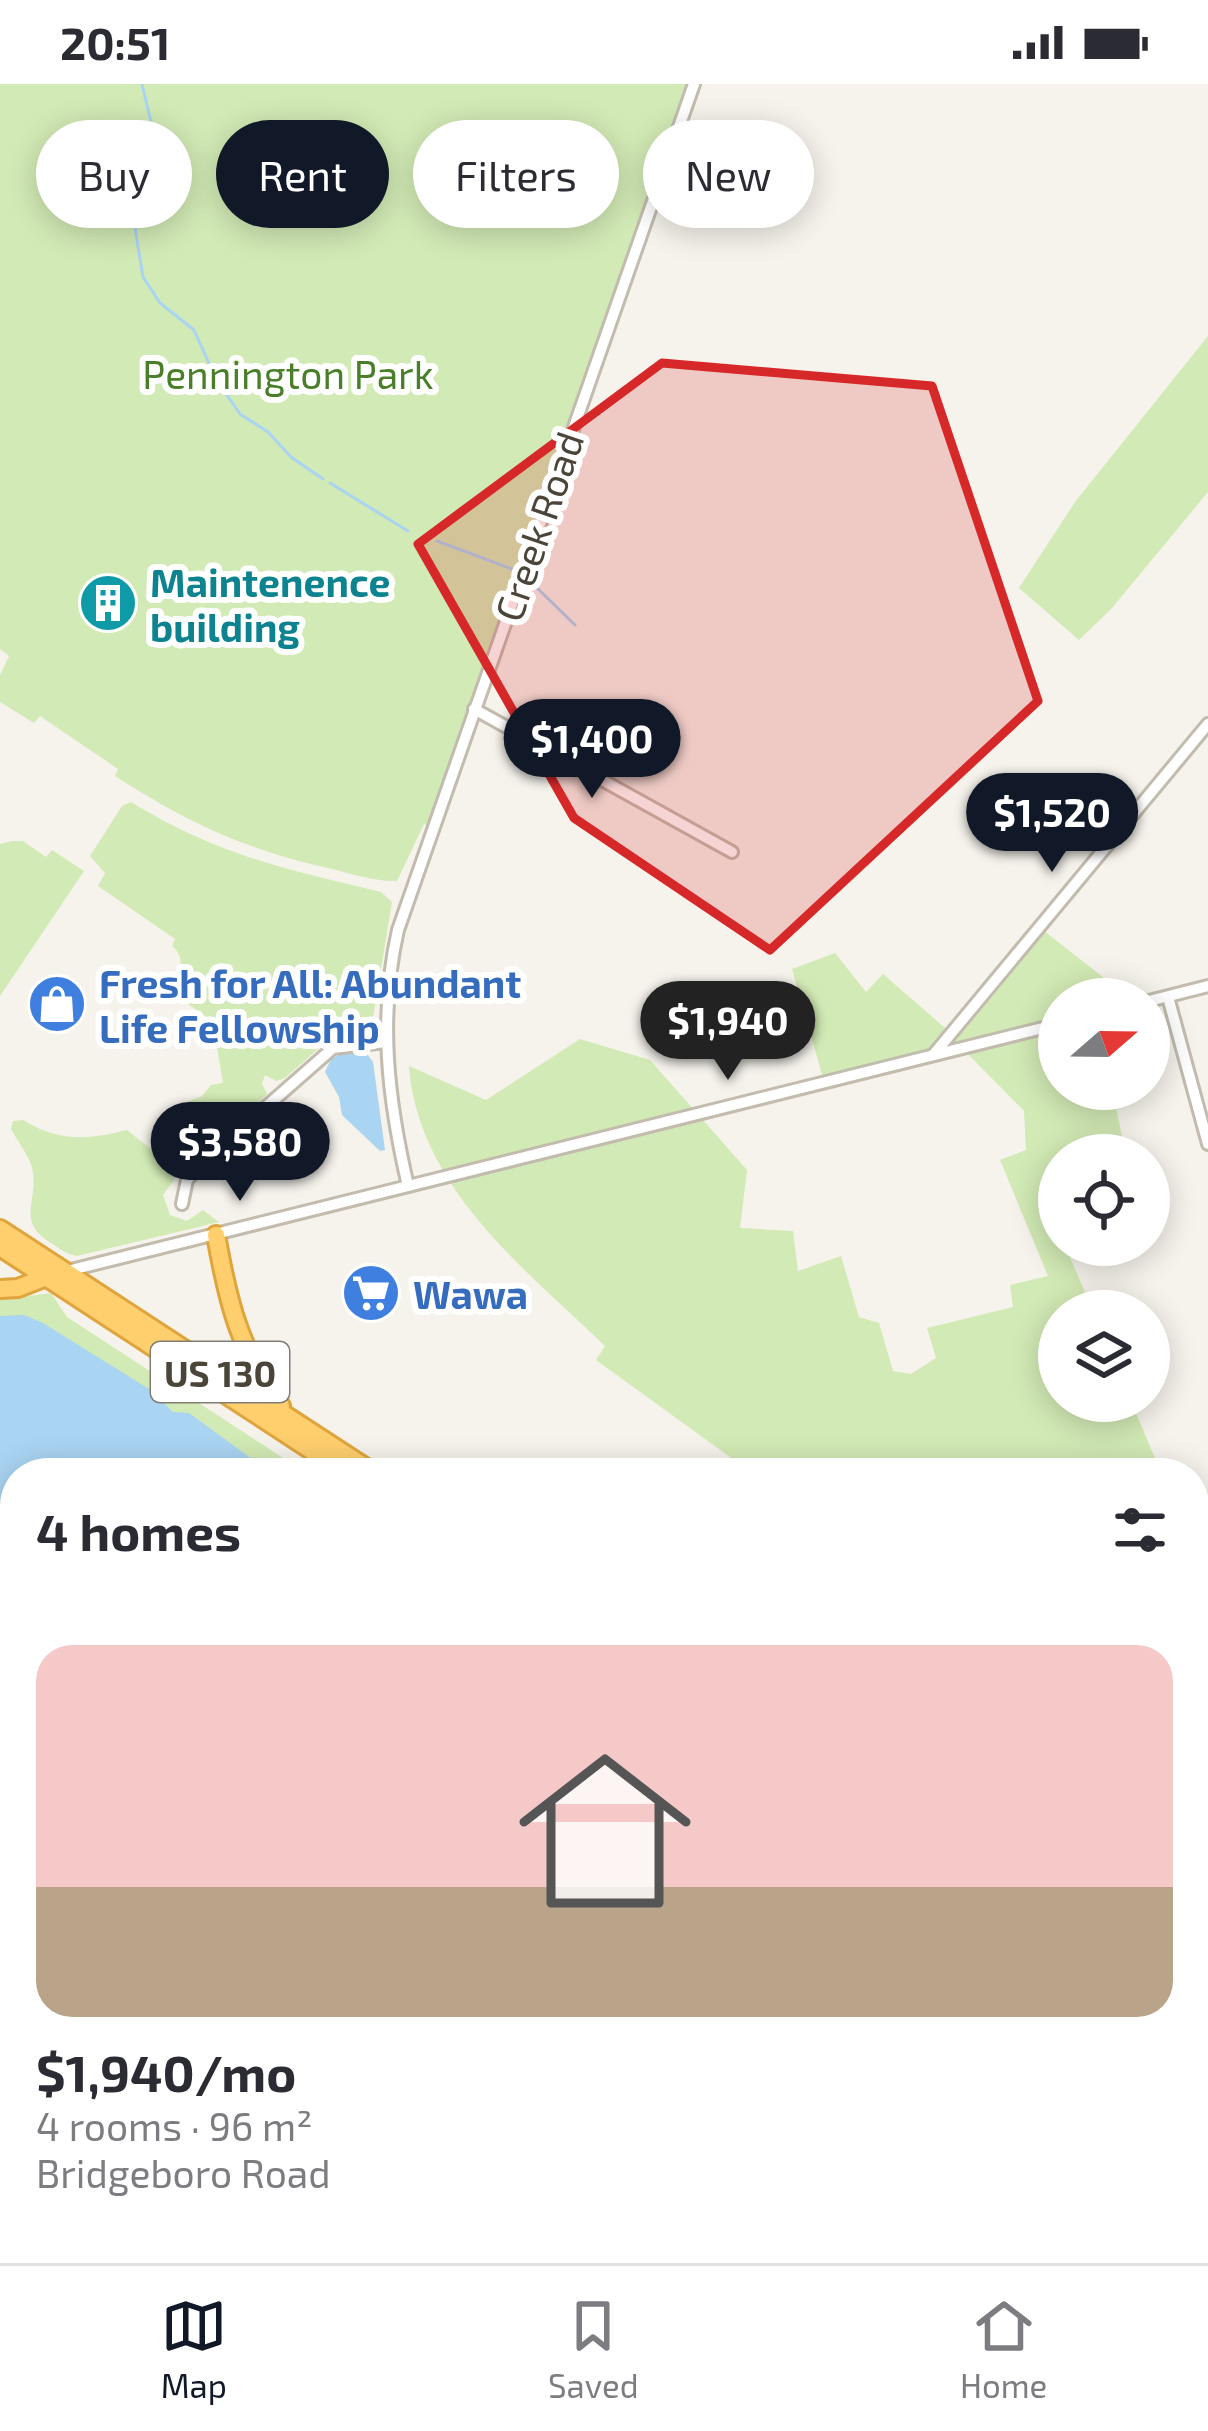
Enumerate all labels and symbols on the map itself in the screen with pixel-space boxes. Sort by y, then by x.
park label: Pennington Park [142,350,434,397]
street label: Creek Road [484,425,592,627]
place label: Maintenence building [150,558,391,650]
building icon: Maintenence building [77,572,139,634]
pin: $1,400 [494,699,690,801]
pin: $1,520 [954,773,1150,875]
place label: Fresh for All: Abundant Life Fellowship [99,959,521,1051]
shop icon: Fresh for All: Abundant Life Fellowship [26,973,88,1035]
north arrow [1038,978,1170,1110]
pin: $1,940 [630,981,826,1083]
pin: $3,580 [142,1102,338,1204]
supermarket icon: Wawa [340,1262,402,1324]
place label: Wawa [413,1270,528,1317]
road number: US 130 [151,1342,289,1402]

